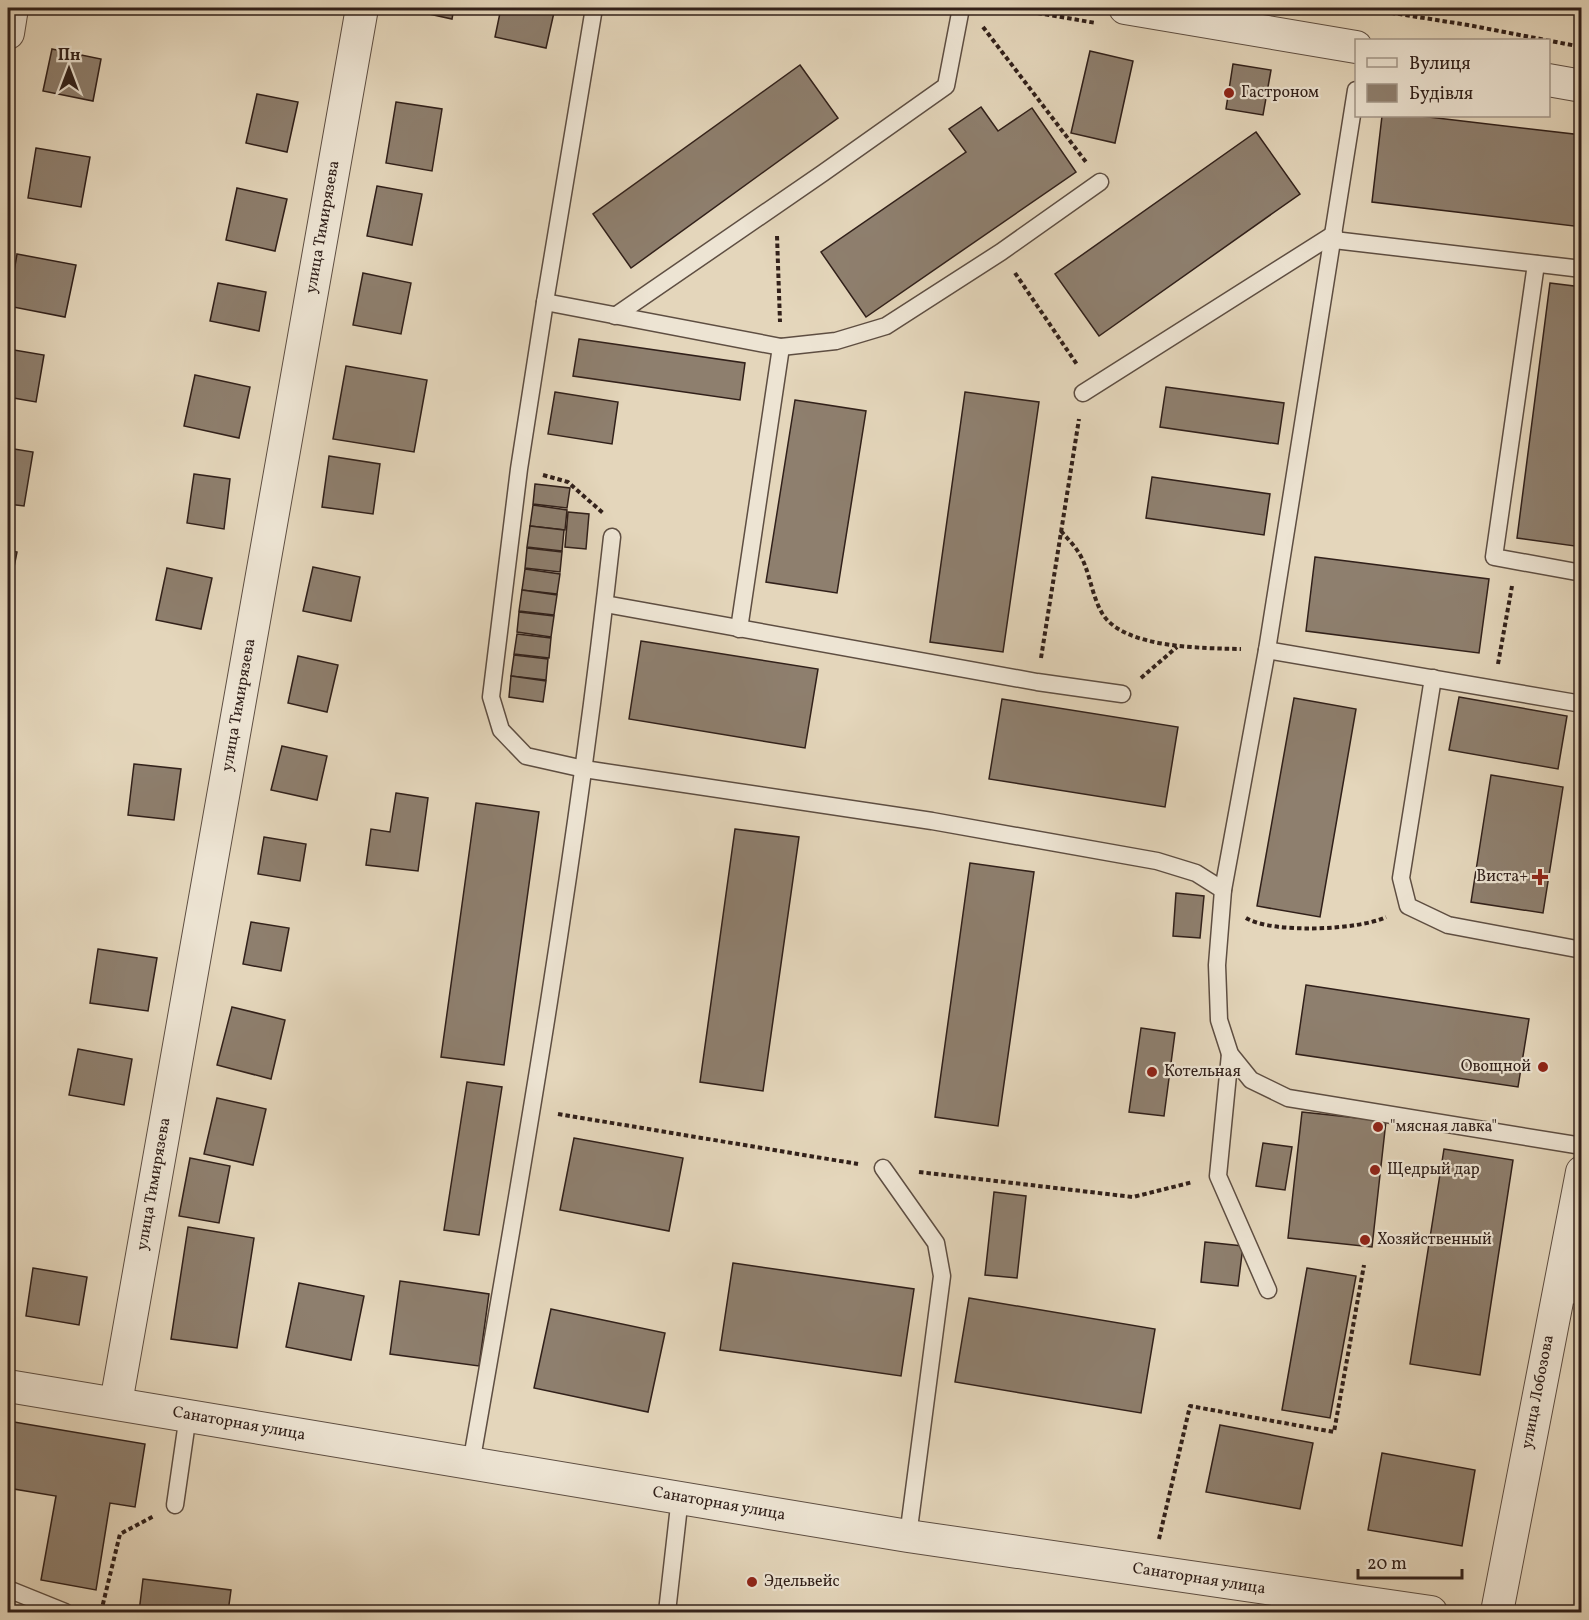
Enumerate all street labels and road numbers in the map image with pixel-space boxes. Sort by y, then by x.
street label: улица Тимирязева [300,159,346,295]
street label: улица Тимирязева [216,637,262,773]
street label: улица Тимирязева [131,1116,177,1252]
street label: улица Лобозова [1516,1333,1560,1451]
street label: Санаторная улица [171,1401,307,1447]
street label: Санаторная улица [651,1481,787,1527]
street label: Санаторная улица [1131,1558,1267,1600]

